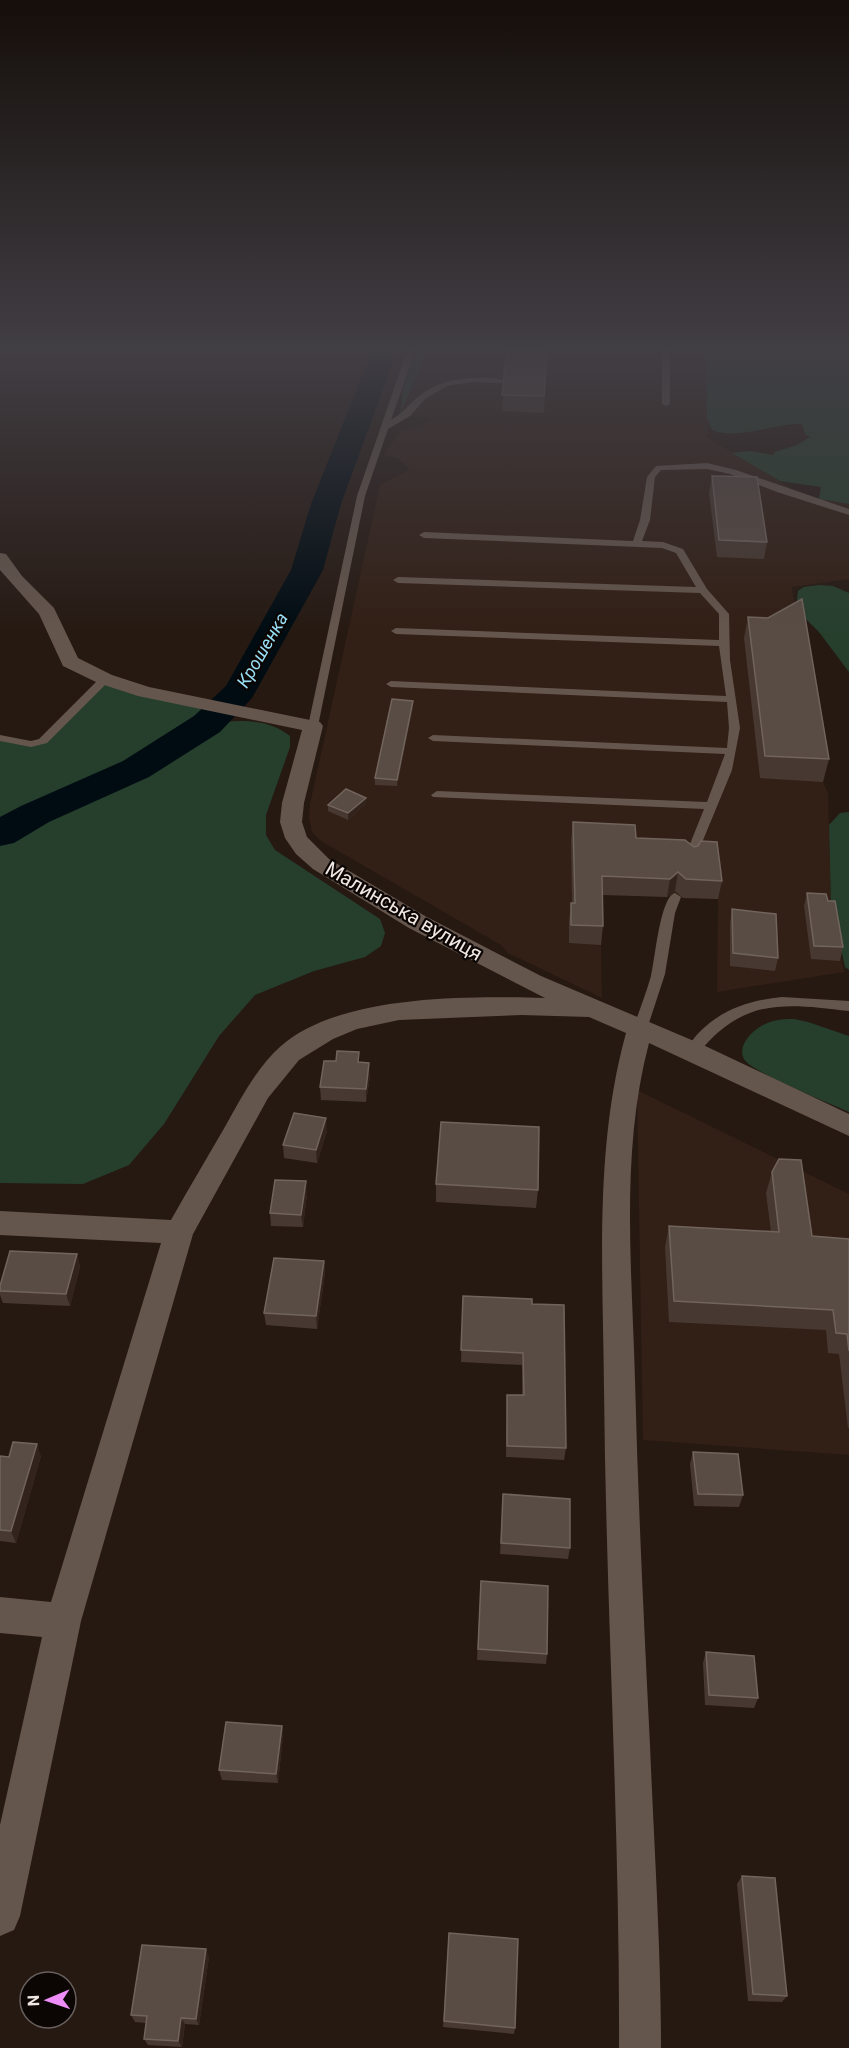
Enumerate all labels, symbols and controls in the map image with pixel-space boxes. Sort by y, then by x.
water label: Крошенка [232,609,292,691]
street label: Малинська вулиця [321,856,487,966]
north arrow [18,1970,78,2030]
text: N [24,1995,43,2006]

